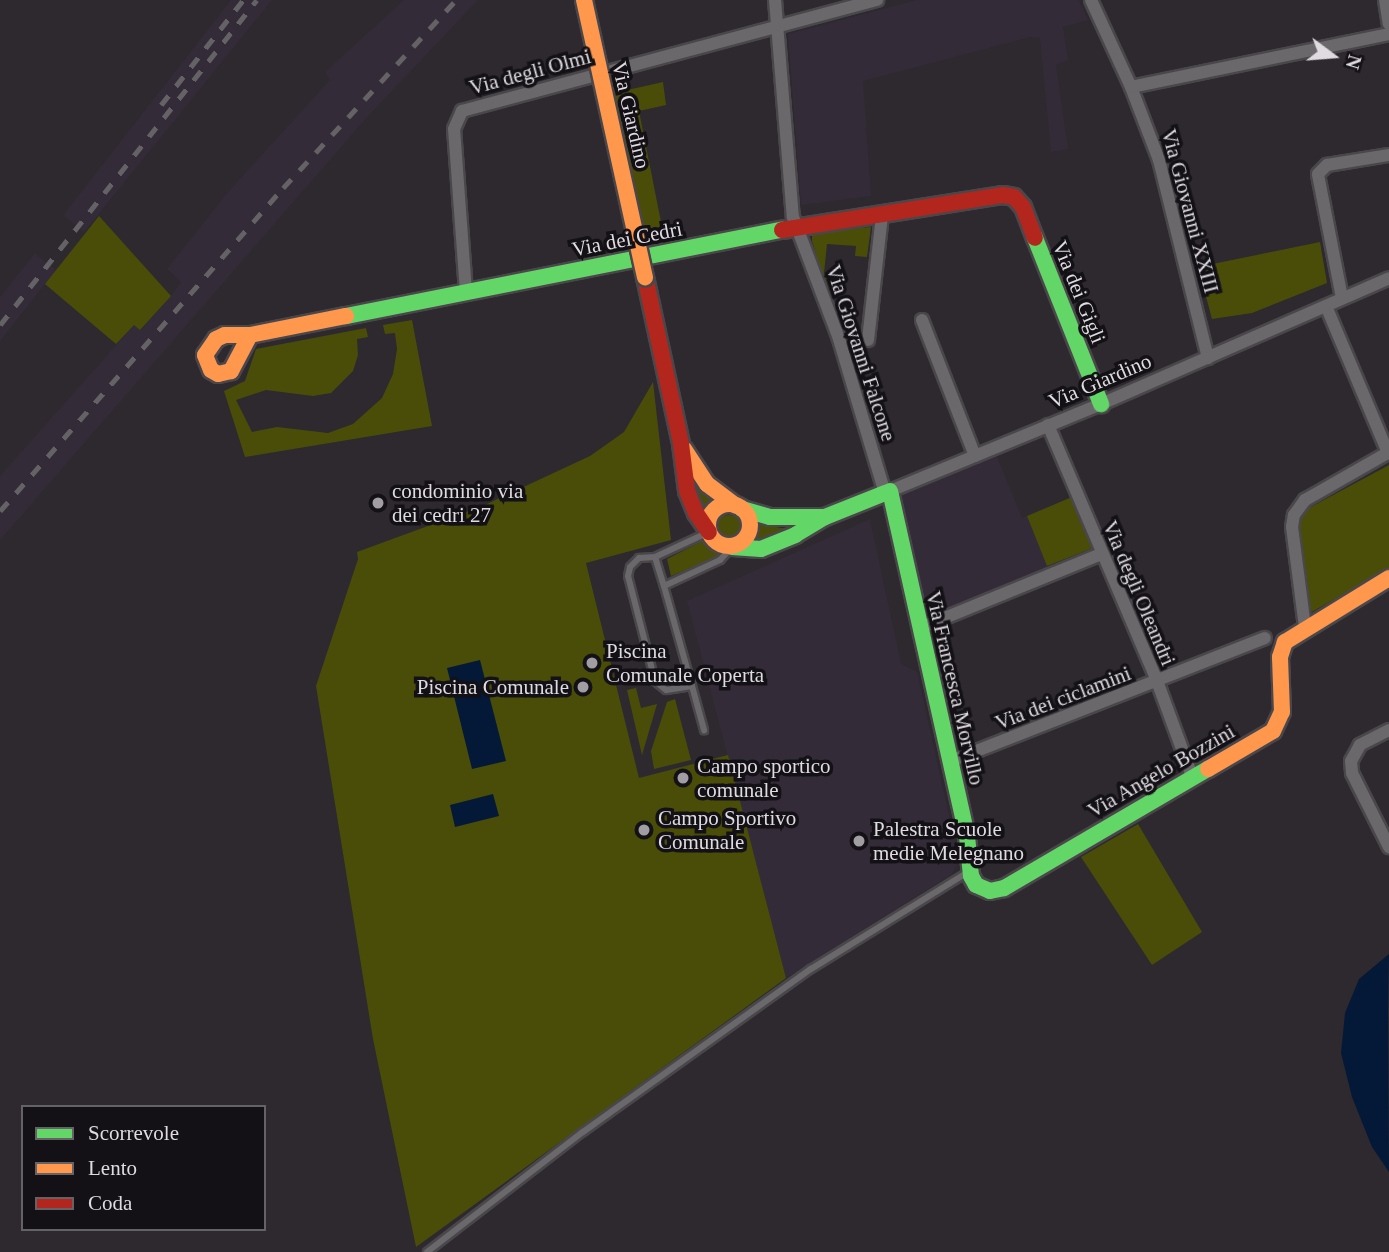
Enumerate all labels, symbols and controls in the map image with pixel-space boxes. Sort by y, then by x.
north arrow [1298,21,1368,91]
street label: Via degli Olmi [467,44,593,100]
text: N [1342,52,1366,71]
street label: Via Giardino [606,59,656,171]
street label: Via Giovanni XXIII [1156,126,1224,296]
street label: Via dei Cedri [570,216,684,262]
street label: Via dei Gigli [1047,237,1111,347]
street label: Via Giovanni Falcone [821,262,901,444]
street label: Via Giardino [1045,348,1155,414]
place label: condominio via dei cedri 27 [392,478,523,528]
marker: condominio via dei cedri 27 [370,495,386,511]
street label: Via degli Oleandri [1097,517,1181,669]
street label: Via Francesca Morvillo [920,589,990,787]
place label: Piscina Comunale Coperta [606,638,764,688]
marker: Piscina Comunale Coperta [584,655,600,671]
street label: Via dei ciclamini [992,661,1134,735]
place label: Piscina Comunale [417,674,569,700]
marker: Piscina Comunale [575,679,591,695]
street label: Via Angelo Bozzini [1083,718,1239,824]
place label: Campo sportico comunale [697,753,831,803]
marker: Campo sportico comunale [675,770,691,786]
place label: Campo Sportivo Comunale [658,805,796,855]
place label: Palestra Scuole medie Melegnano [873,816,1024,866]
marker: Campo Sportivo Comunale [636,822,652,838]
marker: Palestra Scuole medie Melegnano [851,833,867,849]
legend [21,1105,266,1231]
text: Scorrevole [88,1121,179,1145]
text: Lento [88,1156,137,1180]
text: Coda [88,1191,132,1215]

